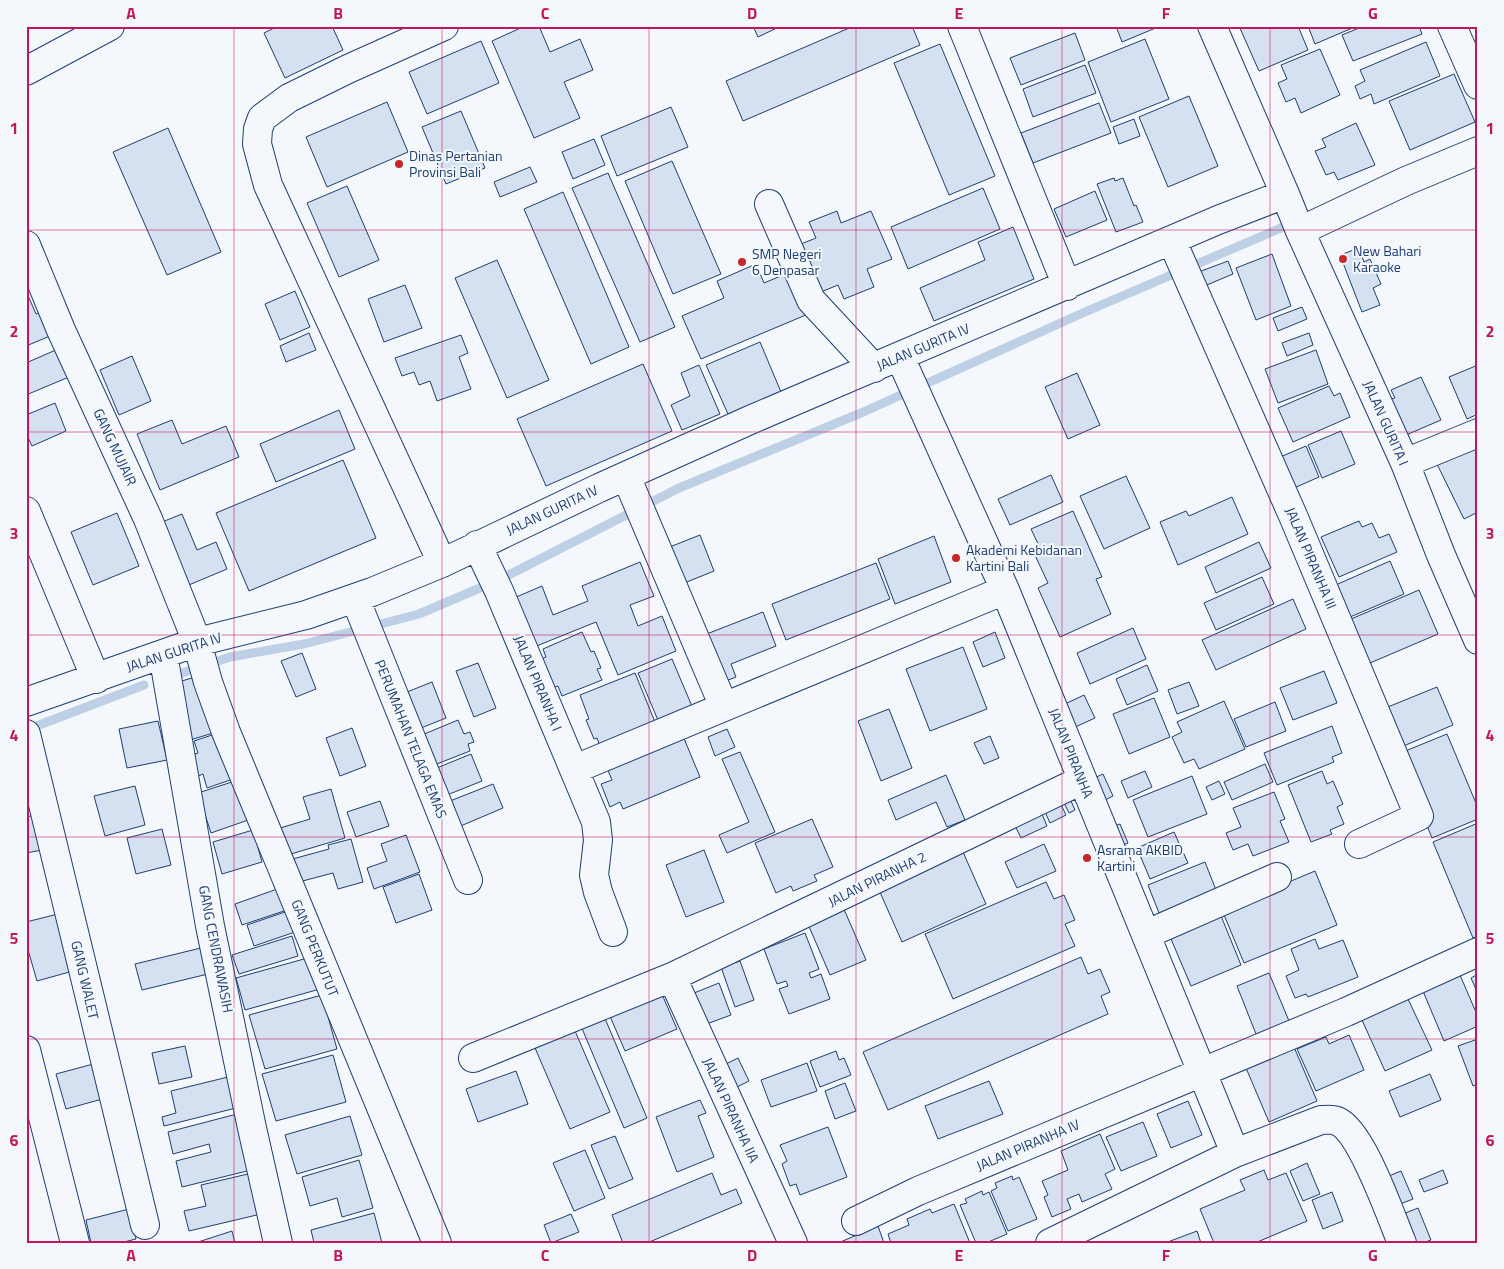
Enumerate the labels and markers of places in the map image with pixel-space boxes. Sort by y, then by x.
place label: Dinas Pertanian Provinsi Bali [409,145,502,182]
marker: Dinas Pertanian Provinsi Bali [393,158,405,170]
place label: New Bahari Karaoke [1353,240,1421,277]
place label: SMP Negeri 6 Denpasar [752,243,821,280]
marker: New Bahari Karaoke [1337,253,1349,265]
marker: SMP Negeri 6 Denpasar [736,256,748,268]
place label: Akademi Kebidanan Kartini Bali [966,539,1082,576]
marker: Akademi Kebidanan Kartini Bali [950,552,962,564]
place label: Asrama AKBID Kartini [1097,839,1183,876]
marker: Asrama AKBID Kartini [1081,852,1093,864]

